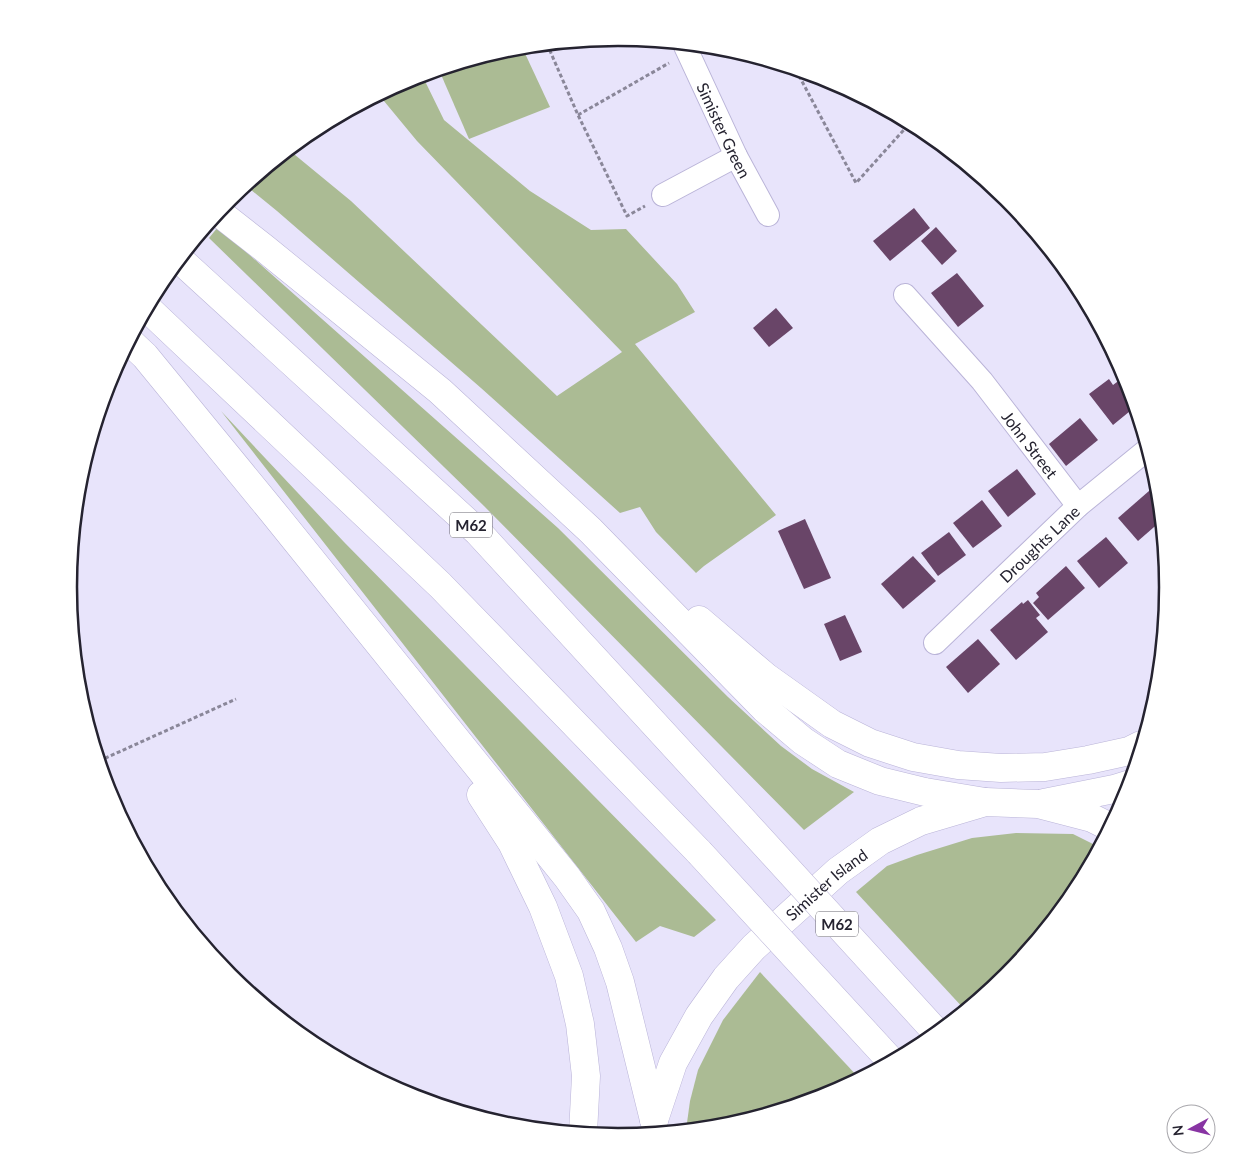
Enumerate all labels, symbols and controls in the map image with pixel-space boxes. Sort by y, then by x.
street label: Simister Green [694,79,755,181]
street label: John Street [999,407,1062,482]
street label: Droughts Lane [995,501,1083,586]
road number: M62 [450,512,492,538]
street label: Simister Island [781,844,870,924]
road number: M62 [816,912,858,936]
north arrow [1166,1104,1216,1154]
text: N [1169,1124,1187,1137]

